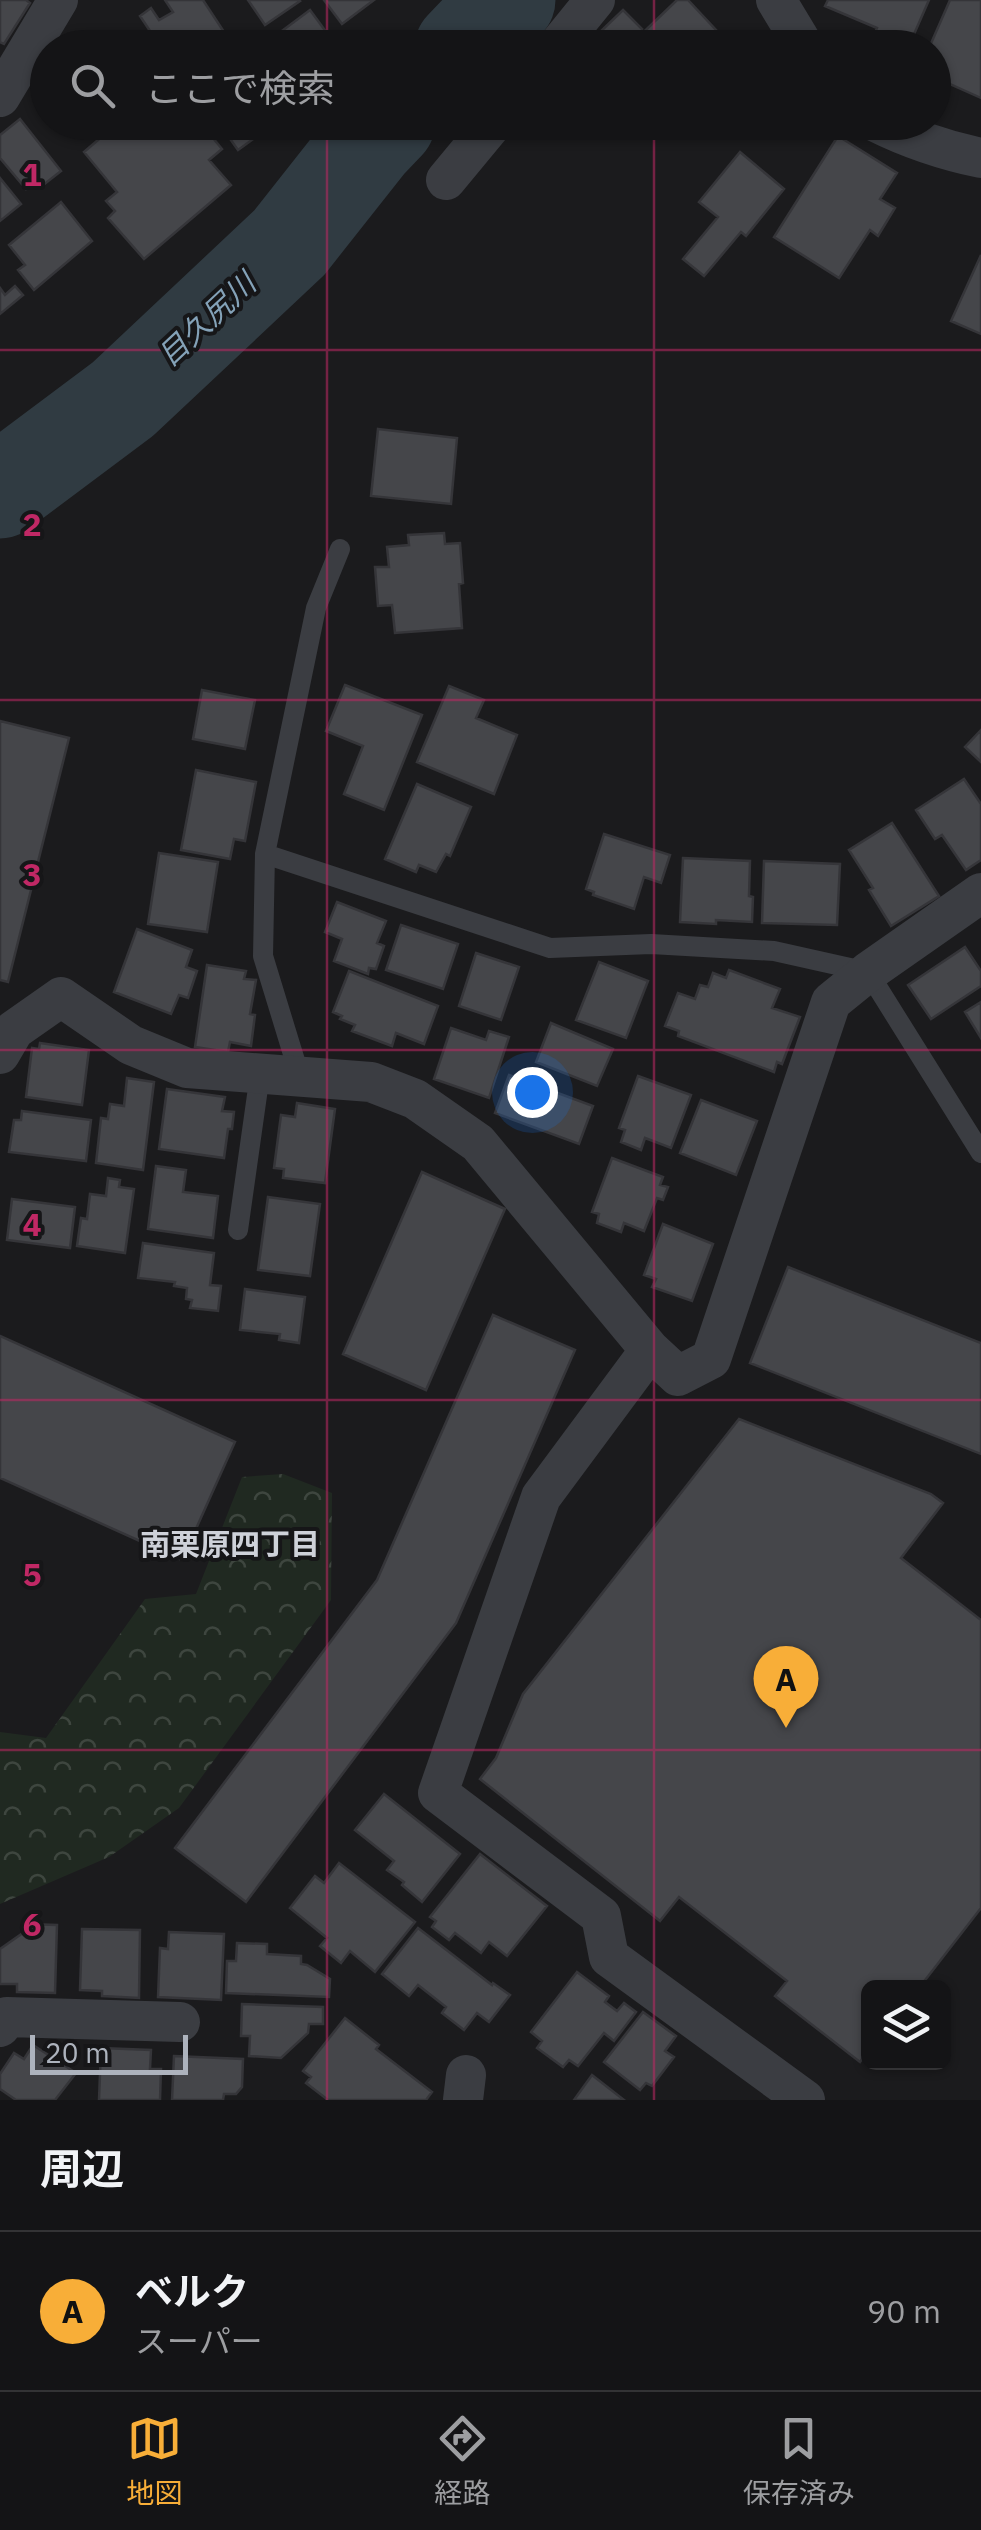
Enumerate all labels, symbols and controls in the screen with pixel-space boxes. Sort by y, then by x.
search box [30,30,951,140]
icon: search [65,58,120,113]
text: ここで検索 [145,63,335,112]
text: 1 [22,153,42,195]
water label: 目久尻川 [149,262,265,374]
text: 2 [22,503,42,545]
text: 3 [22,853,42,895]
your location [507,1067,558,1118]
text: 4 [22,1203,42,1245]
district label: 南栗原四丁目 [140,1524,320,1563]
text: 5 [22,1553,42,1595]
pin: A [754,1646,818,1728]
text: 6 [22,1903,42,1945]
map controls [861,1980,951,2070]
button: layers [861,1980,951,2070]
scale bar [30,2030,188,2074]
text: 20 m [45,2034,110,2071]
text: 周辺 [40,2141,124,2196]
text: ベルク [135,2266,249,2315]
text: A [62,2290,83,2332]
text: 90 m [867,2290,941,2332]
text: スーパー [135,2320,263,2362]
tab: 地図 [126,2411,182,2511]
tab: 経路 [434,2411,491,2511]
tab: 保存済み [743,2411,855,2511]

